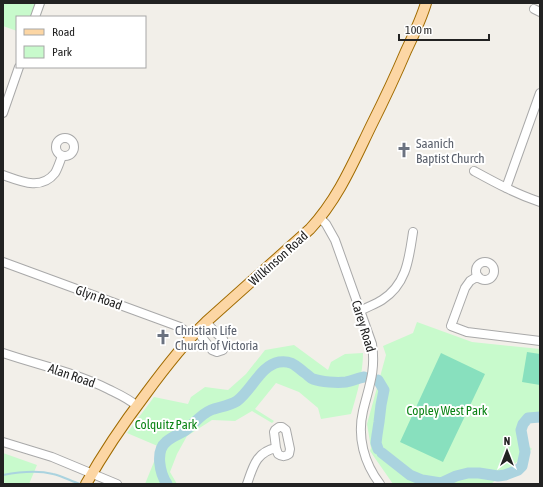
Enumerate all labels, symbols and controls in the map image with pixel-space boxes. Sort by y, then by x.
legend [16,16,146,68]
scale bar [399,16,489,42]
text: 100 m [405,23,432,37]
text: Road [52,25,75,39]
text: Park [52,45,73,59]
place label: Saanich Baptist Church [416,136,485,166]
church icon: Saanich Baptist Church [395,141,413,159]
street label: Wilkinson Road [246,228,311,289]
street label: Glyn Road [73,282,124,313]
street label: Carey Road [349,298,379,354]
place label: Christian Life Church of Victoria [175,323,258,353]
church icon: Christian Life Church of Victoria [154,328,172,346]
street label: Alan Road [46,360,97,391]
park label: Copley West Park [406,403,488,418]
park label: Colquitz Park [135,417,198,432]
north arrow [487,431,527,471]
text: N [504,435,510,447]

